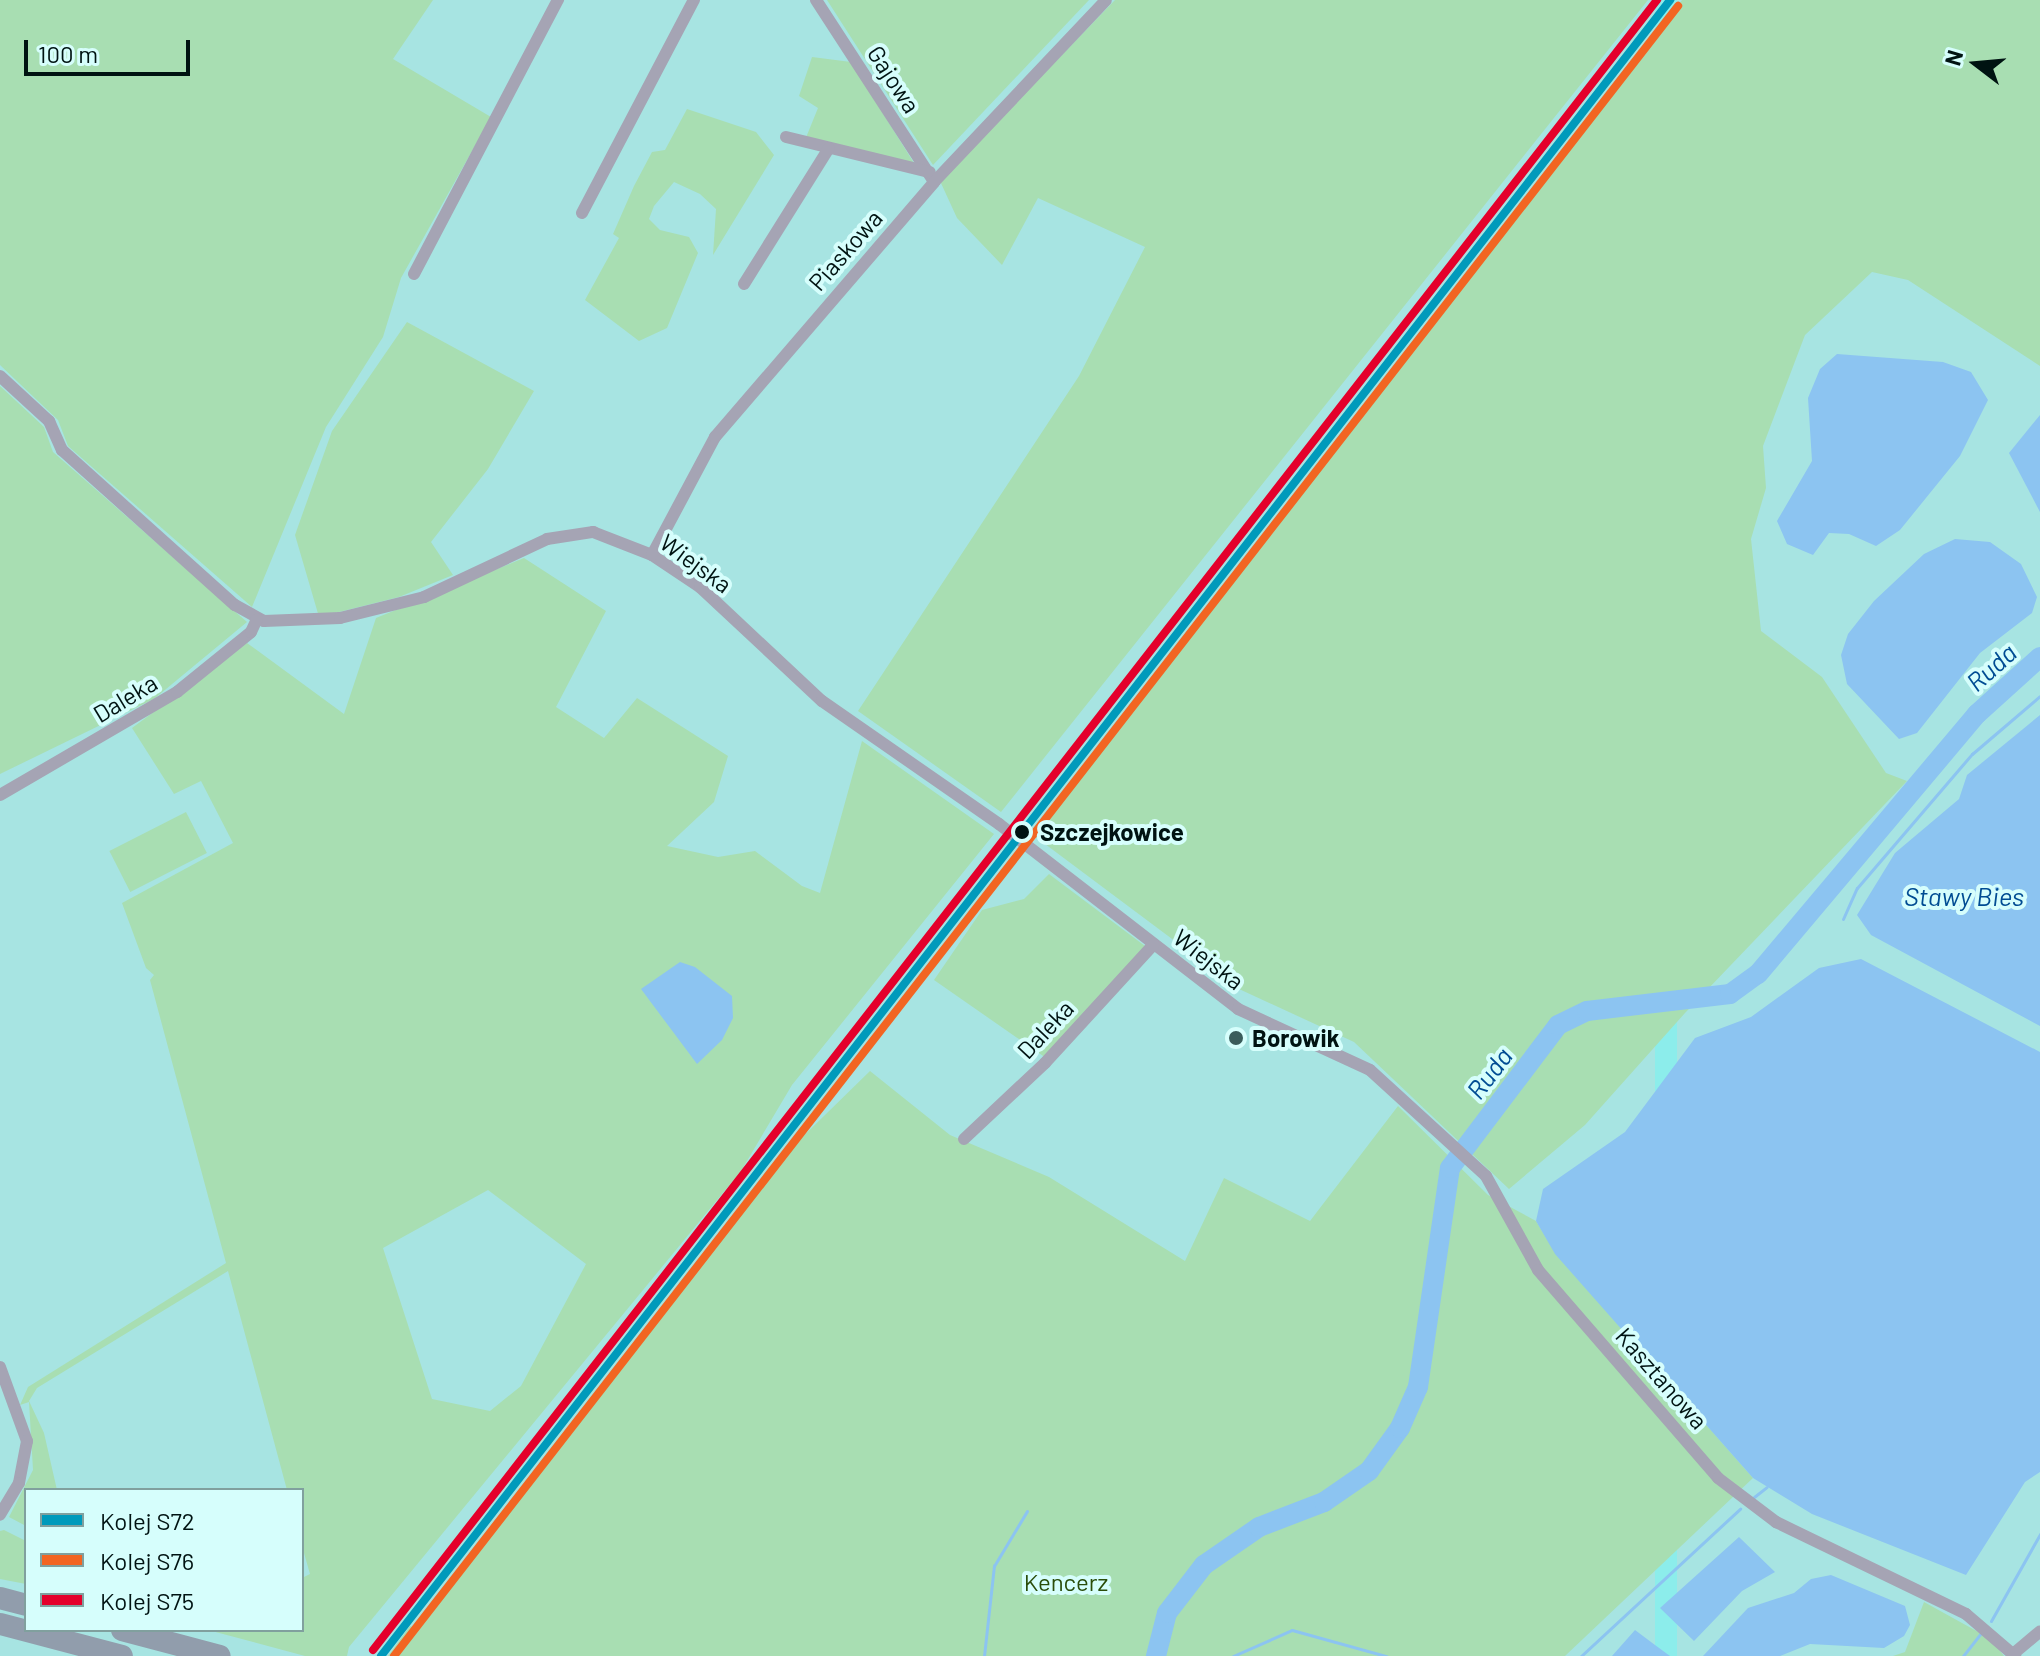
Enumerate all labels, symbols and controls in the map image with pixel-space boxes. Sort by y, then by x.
scale bar [28,24,194,74]
north arrow [1936,24,2016,104]
text: 100 m [38,39,98,68]
street label: Gajowa [862,40,926,118]
text: N [1938,47,1967,68]
street label: Piaskowa [802,204,888,296]
street label: Wiejska [655,527,737,599]
water label: Ruda [1960,637,2022,697]
street label: Daleka [88,668,162,728]
place label: Szczejkowice [1040,818,1184,846]
marker: Szczejkowice [1011,821,1033,843]
water label: Stawy Bies [1904,880,2024,912]
street label: Wiejska [1168,923,1250,995]
street label: Daleka [1011,994,1079,1064]
place label: Borowik [1252,1024,1340,1052]
marker: Borowik [1227,1029,1245,1047]
water label: Ruda [1460,1041,1518,1105]
street label: Kasztanowa [1610,1321,1714,1435]
legend [24,1488,304,1632]
text: Kolej S72 [100,1506,195,1535]
text: Kolej S76 [100,1546,194,1575]
park label: Kencerz [1024,1568,1108,1596]
text: Kolej S75 [100,1586,194,1615]

